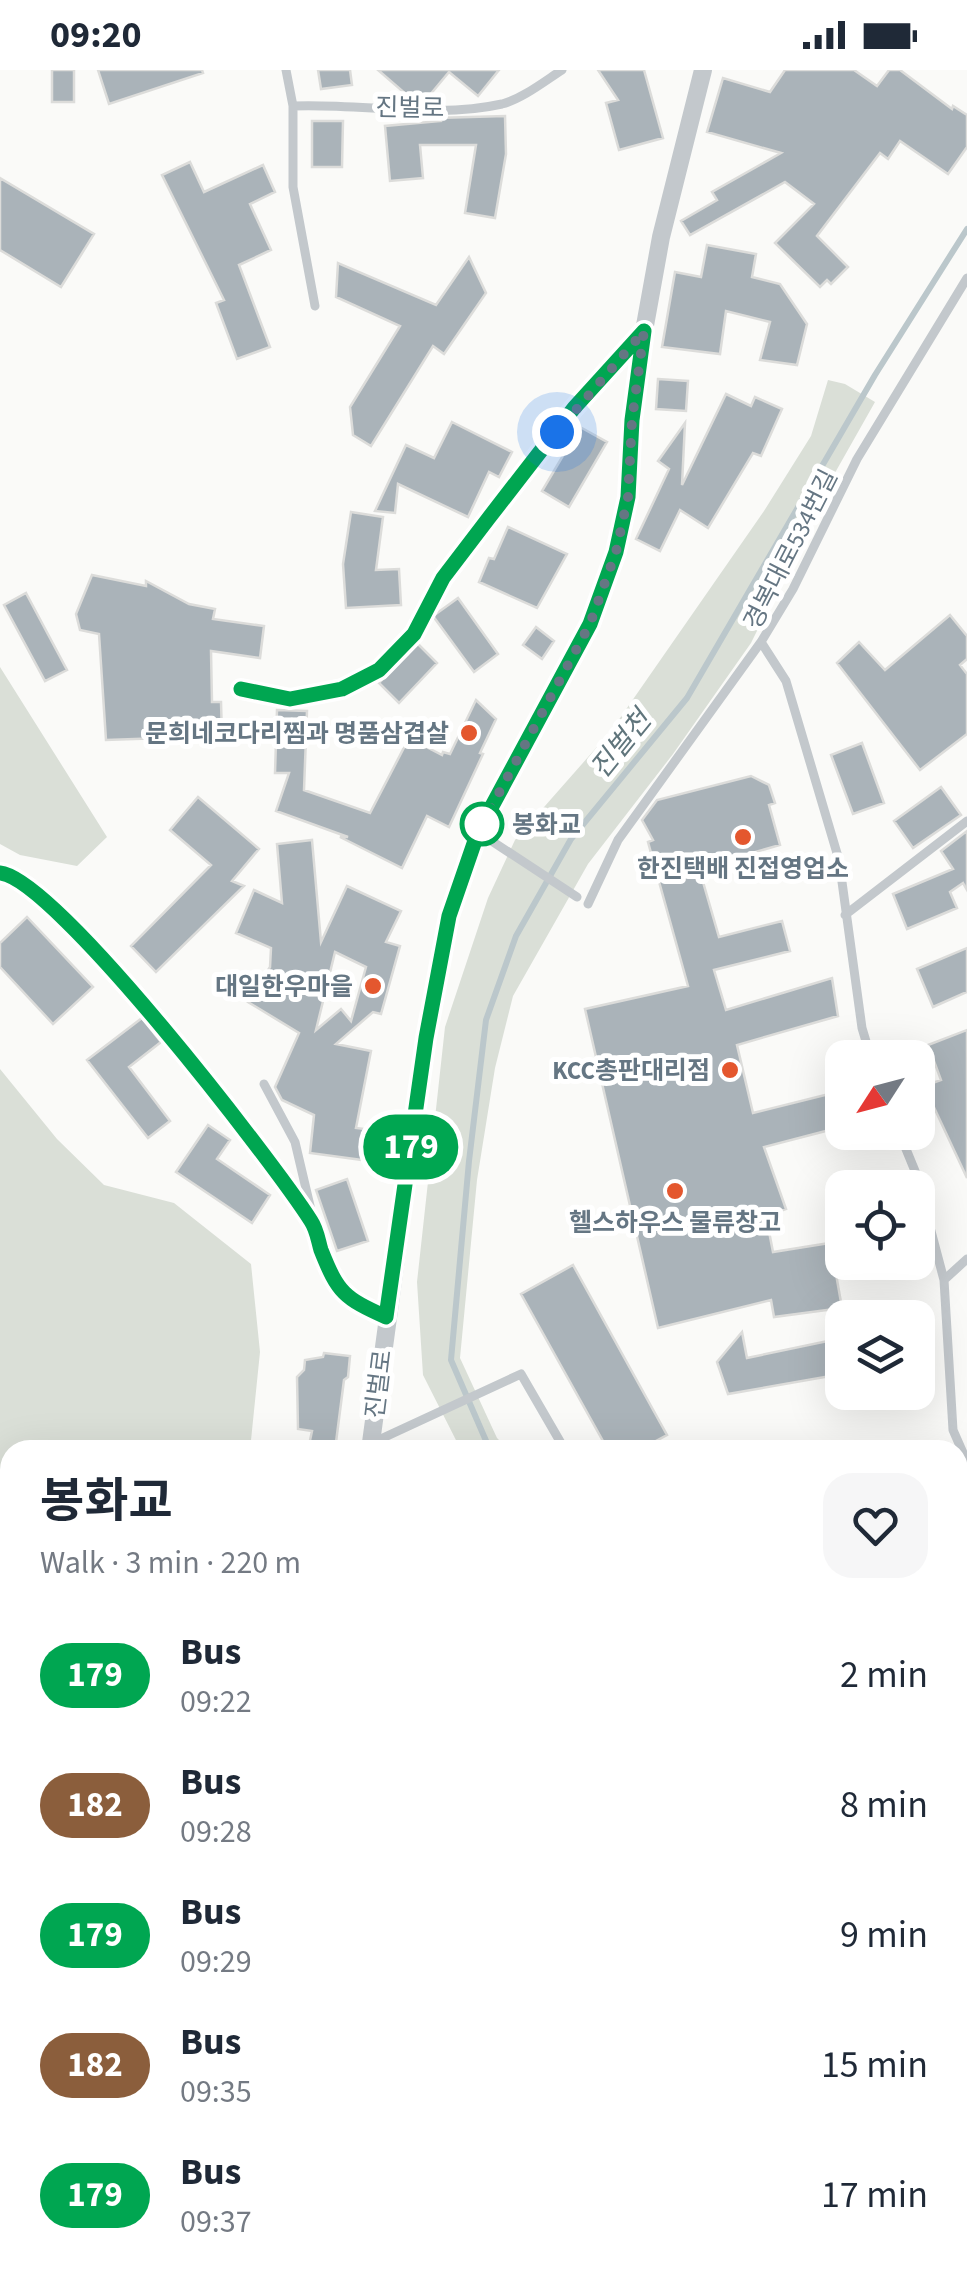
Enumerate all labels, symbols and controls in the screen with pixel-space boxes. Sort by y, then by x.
text: 09:20 [50,8,142,62]
street label: 진벌로 [375,89,445,127]
your location [532,407,582,457]
street label: 경복대로534번길 [735,463,847,636]
water label: 진벌천 [581,699,663,787]
place label: 문희네코다리찜과 명품삼겹살 [145,716,449,752]
marker: 문희네코다리찜과 명품삼겹살 [458,722,480,744]
marker: 봉화교 [461,803,503,845]
place label: 봉화교 [512,807,581,843]
marker: 한진택배 진접영업소 [732,826,754,848]
place label: 한진택배 진접영업소 [637,851,849,887]
place label: 대일한우마을 [215,969,353,1005]
marker: 대일한우마을 [362,975,384,997]
north arrow [825,1040,935,1150]
map controls [825,1040,935,1410]
place label: KCC총판대리점 [552,1053,710,1089]
marker: KCC총판대리점 [719,1059,741,1081]
line badge: 179 [354,1114,468,1180]
text: 179 [383,1122,439,1172]
button: locate [825,1170,935,1280]
marker: 헬스하우스 물류창고 [664,1180,686,1202]
place label: 헬스하우스 물류창고 [569,1205,781,1241]
button: layers [825,1300,935,1410]
street label: 진벌로 [357,1348,401,1421]
text: 봉화교 [40,1468,172,1536]
button: heart [823,1473,928,1578]
text: Walk · 3 min · 220 m [40,1540,301,1586]
text: Bus [180,1625,241,1679]
text: 2 min [840,1648,928,1702]
text: 179 [67,1650,123,1700]
text: 09:22 [180,1679,252,1725]
text: Bus [180,1755,241,1809]
text: 8 min [840,1778,928,1832]
text: 182 [67,1780,123,1830]
text: 09:28 [180,1809,252,1855]
text: Bus [180,1885,241,1939]
text: 9 min [840,1908,928,1962]
text: 179 [67,1910,123,1960]
text: 09:29 [180,1939,252,1985]
text: Bus [180,2015,241,2069]
text: 15 min [821,2038,928,2092]
text: 182 [67,2040,123,2090]
text: 09:35 [180,2069,252,2115]
text: Bus [180,2145,241,2199]
text: 17 min [821,2168,928,2222]
text: 179 [67,2170,123,2220]
text: 09:37 [180,2199,252,2245]

